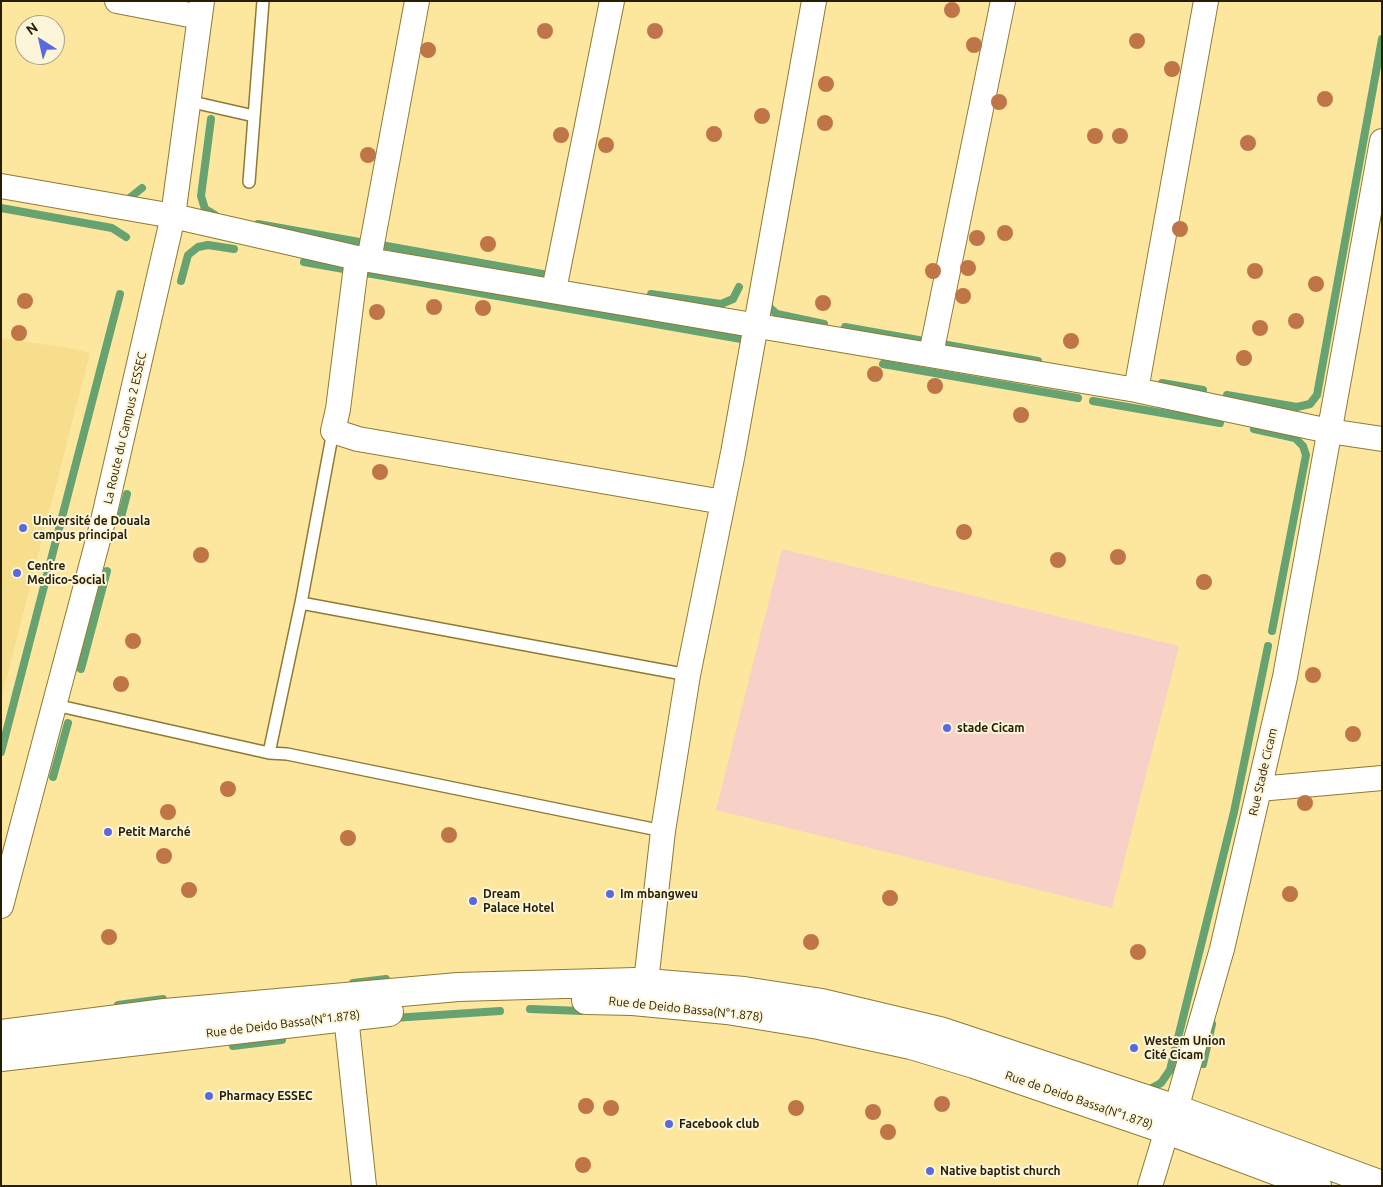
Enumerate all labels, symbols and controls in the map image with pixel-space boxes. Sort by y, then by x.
north arrow [15,15,65,65]
text: N [23,19,41,38]
street label: La Route du Campus 2 ESSEC [100,351,150,505]
place label: Université de Douala campus principal [33,514,150,542]
marker: Université de Douala campus principal [17,522,29,534]
place label: Centre Medico-Social [27,559,105,587]
marker: Centre Medico-Social [11,567,23,579]
place label: stade Cicam [957,721,1025,735]
marker: stade Cicam [941,722,953,734]
street label: Rue Stade Cicam [1246,727,1280,817]
place label: Petit Marché [118,825,191,839]
marker: Petit Marché [102,826,114,838]
place label: Dream Palace Hotel [483,887,554,915]
place label: Im mbangweu [620,887,698,901]
marker: Im mbangweu [604,888,616,900]
marker: Dream Palace Hotel [467,895,479,907]
street label: Rue de Deido Bassa(N°1.878) [608,994,764,1024]
street label: Rue de Deido Bassa(N°1.878) [205,1007,361,1041]
place label: Westem Union Cité Cicam [1144,1034,1226,1062]
marker: Westem Union Cité Cicam [1128,1042,1140,1054]
street label: Rue de Deido Bassa(N°1.878) [1003,1068,1155,1132]
place label: Pharmacy ESSEC [219,1089,313,1103]
marker: Pharmacy ESSEC [203,1090,215,1102]
place label: Facebook club [679,1117,759,1131]
marker: Facebook club [663,1118,675,1130]
place label: Native baptist church [940,1164,1061,1178]
marker: Native baptist church [924,1165,936,1177]

